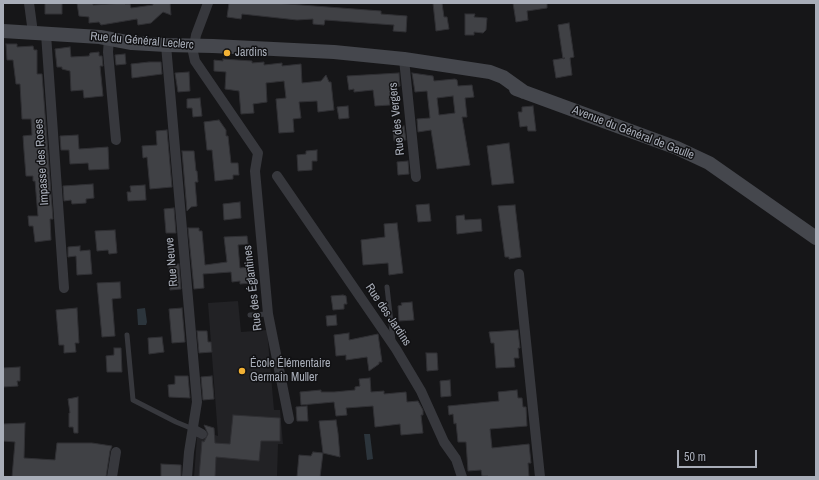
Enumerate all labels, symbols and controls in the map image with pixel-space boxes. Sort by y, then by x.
street label: Rue du Général Leclerc [90,29,194,53]
place label: Jardins [235,46,267,60]
marker: Jardins [222,48,232,58]
street label: Rue des Vergers [386,82,408,156]
street label: Avenue du Général de Gaulle [570,103,696,163]
street label: Impasse des Roses [32,118,52,206]
street label: Rue Neuve [163,237,181,287]
street label: Rue des Églantines [241,245,265,331]
street label: Rue des Jardins [362,281,414,349]
place label: École Élémentaire Germain Muller [250,357,330,385]
marker: École Élémentaire Germain Muller [237,366,247,376]
scale bar [679,442,759,468]
text: 50 m [684,449,706,465]

